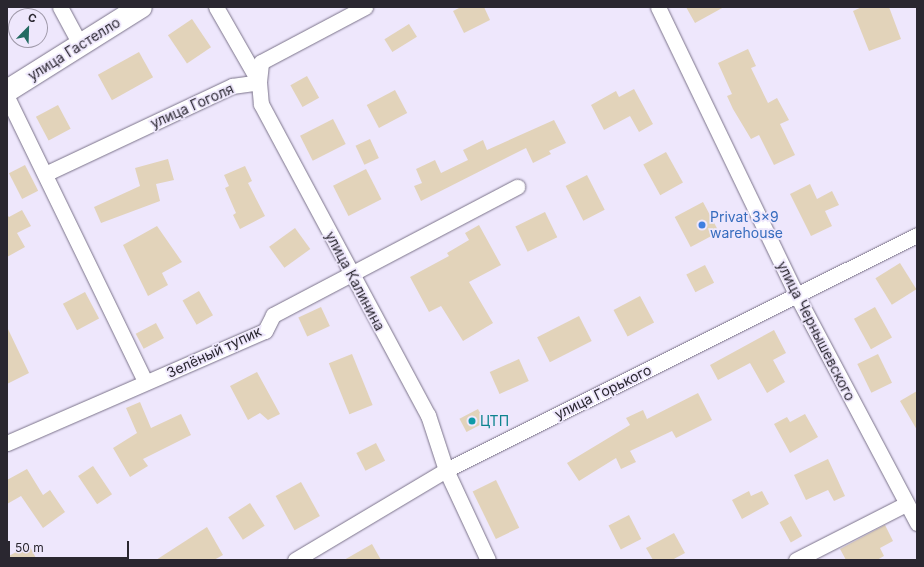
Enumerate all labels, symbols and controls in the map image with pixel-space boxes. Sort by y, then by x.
north arrow [8,8,48,48]
text: С [26,10,39,26]
street label: улица Гастелло [25,14,123,84]
street label: улица Гоголя [148,80,236,132]
place label: Privat 3x9 warehouse [710,209,783,242]
marker: Privat 3x9 warehouse [697,220,707,230]
street label: улица Калинина [322,228,388,334]
street label: улица Чернышевского [773,258,859,404]
street label: Зелёный тупик [164,323,264,381]
street label: улица Горького [552,361,654,423]
place label: ЦТП [480,413,509,429]
marker: ЦТП [467,416,477,426]
scale bar [10,533,131,559]
text: 50 m [15,540,44,555]

